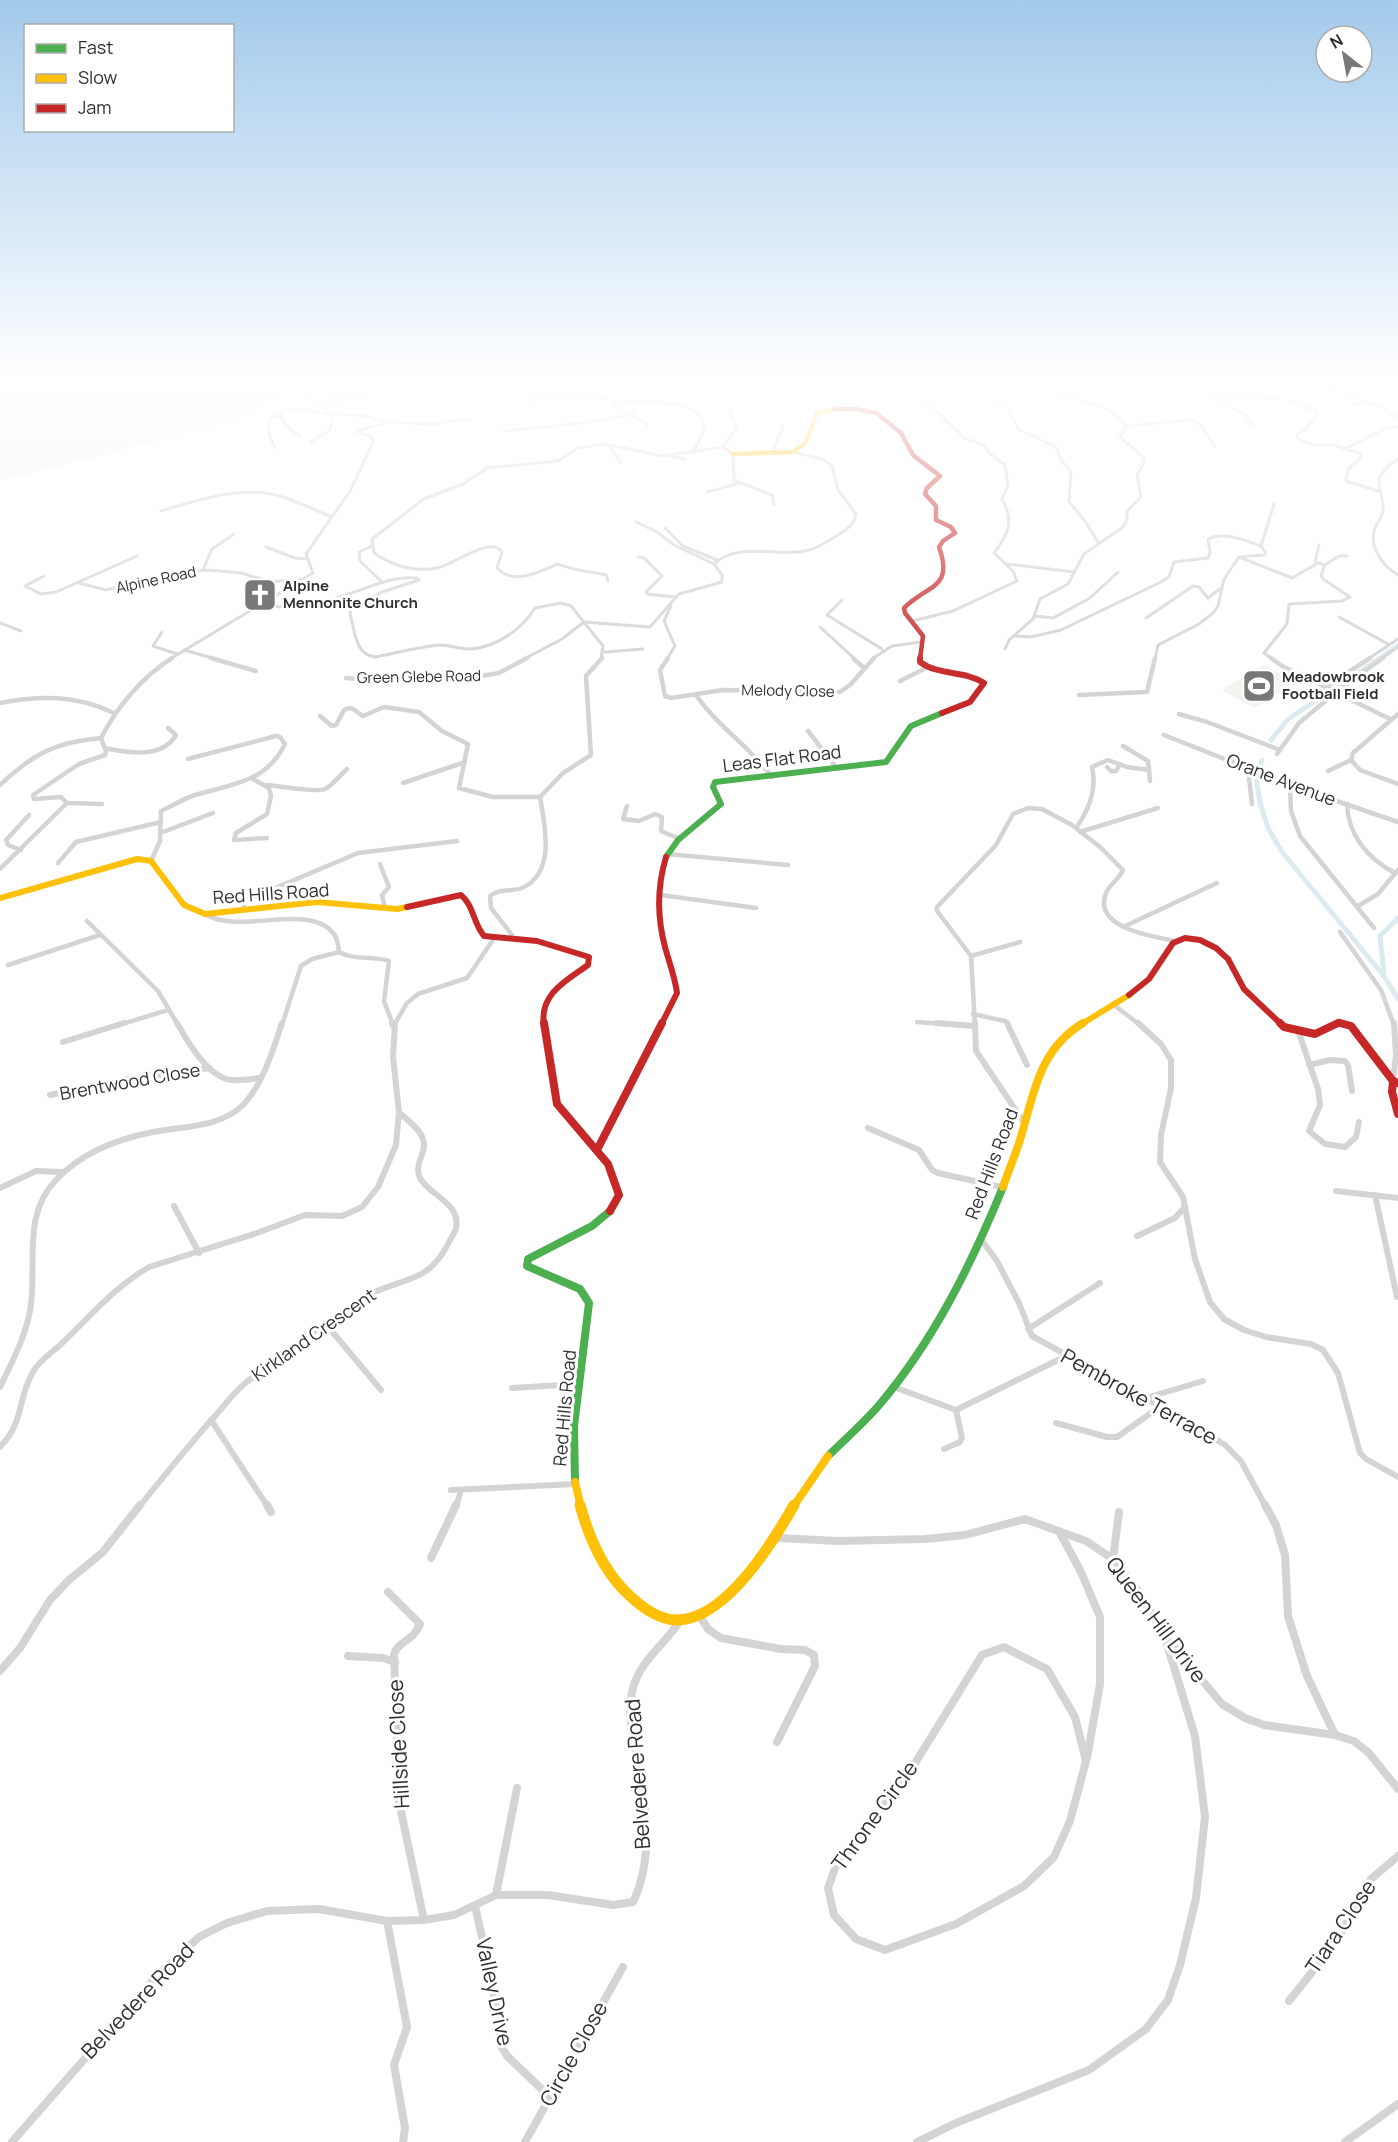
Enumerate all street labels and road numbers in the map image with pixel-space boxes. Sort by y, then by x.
street label: Alpine Road [114,561,198,598]
street label: Green Glebe Road [357,665,481,688]
street label: Melody Close [741,679,835,702]
street label: Leas Flat Road [721,739,843,777]
street label: Orane Avenue [1223,747,1340,811]
street label: Red Hills Road [212,877,330,909]
street label: Brentwood Close [58,1057,202,1105]
street label: Red Hills Road [959,1105,1023,1222]
street label: Kirkland Crescent [247,1282,380,1386]
street label: Pembroke Terrace [1056,1342,1223,1451]
street label: Red Hills Road [547,1349,581,1467]
street label: Queen Hill Drive [1100,1551,1213,1688]
street label: Hillside Close [381,1679,415,1809]
street label: Belvedere Road [618,1698,656,1850]
street label: Throne Circle [825,1755,924,1876]
street label: Tiara Close [1298,1874,1382,1979]
street label: Valley Drive [470,1935,520,2048]
street label: Belvedere Road [75,1936,200,2064]
street label: Circle Close [533,1996,613,2111]

